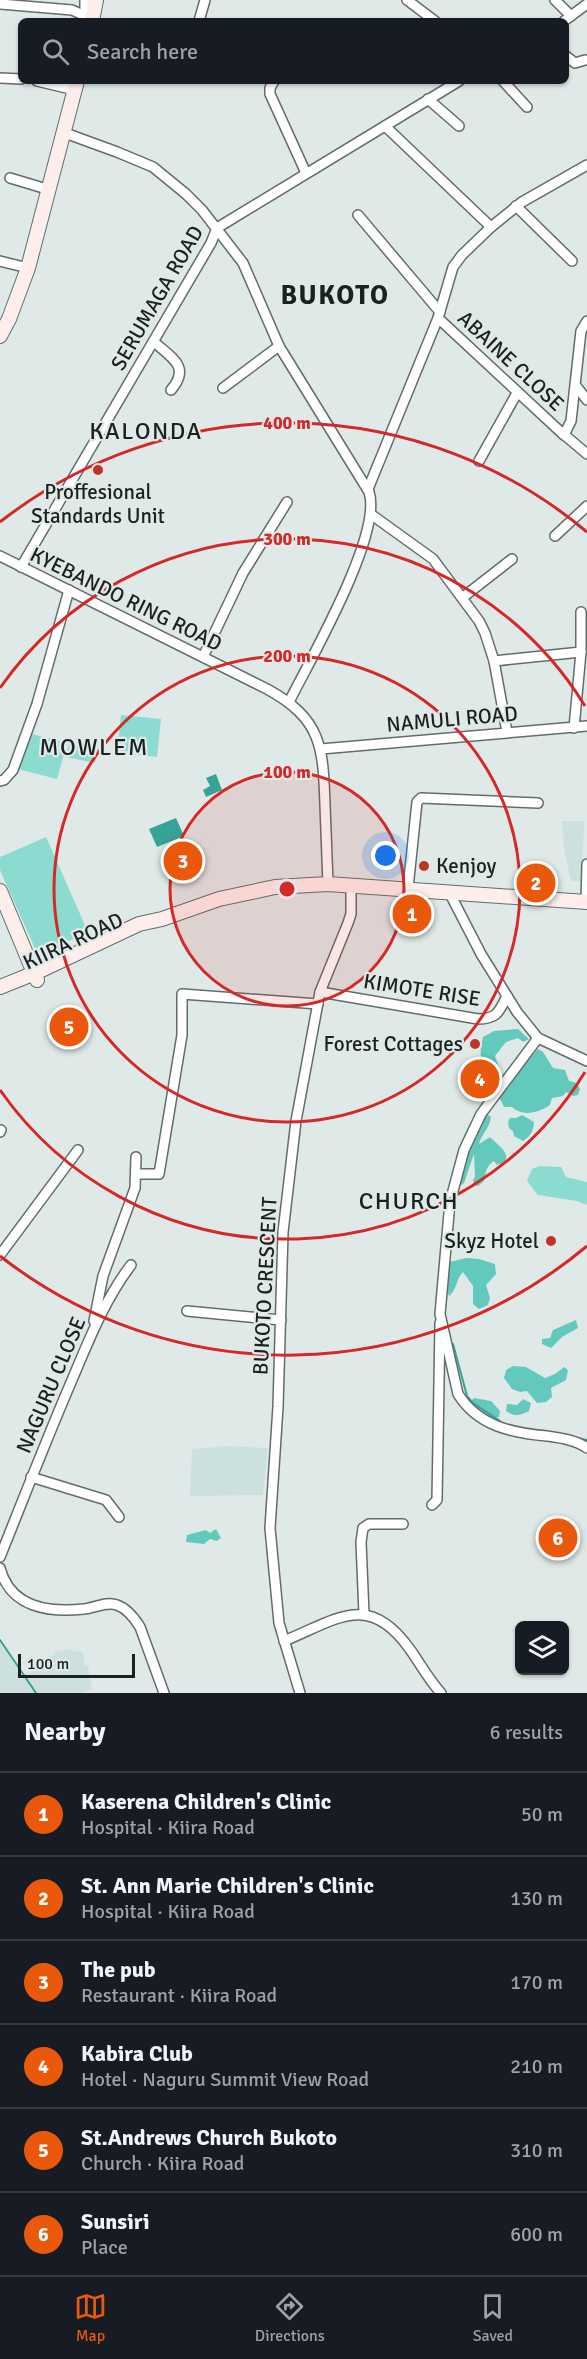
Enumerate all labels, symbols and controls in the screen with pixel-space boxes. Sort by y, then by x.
search box [18,18,569,84]
icon: search [39,35,72,68]
text: Search here [87,38,198,65]
street label: SERUMAGA ROAD [105,221,209,375]
district label: BUKOTO [280,279,390,312]
street label: ABAINE CLOSE [452,305,570,417]
text: 400 m [263,412,311,434]
district label: KALONDA [89,416,203,446]
marker: Proffesional Standards Unit [91,463,105,477]
place label: Proffesional Standards Unit [31,479,165,529]
text: 300 m [263,528,311,550]
street label: KYEBANDO RING ROAD [26,541,226,657]
text: 200 m [263,645,311,667]
street label: NAMULI ROAD [385,700,519,738]
district label: MOWLEM [39,732,149,762]
text: 100 m [263,761,311,783]
pin: 3 [164,838,202,884]
your location [371,841,400,870]
place label: Kenjoy [436,853,497,879]
marker: Kenjoy [417,859,431,873]
pin: 2 [516,860,556,906]
centre of rings [277,879,297,899]
pin: 1 [392,892,432,936]
street label: KIIRA ROAD [19,907,127,975]
street label: KIMOTE RISE [362,968,482,1012]
pin: 5 [50,1004,88,1050]
place label: Forest Cottages [323,1031,463,1057]
marker: Forest Cottages [468,1037,482,1051]
pin: 4 [460,1056,500,1102]
district label: CHURCH [359,1186,459,1216]
street label: BUKOTO CRESCENT [247,1196,283,1376]
place label: Skyz Hotel [444,1228,539,1254]
marker: Skyz Hotel [544,1234,558,1248]
street label: NAGURU CLOSE [11,1313,91,1457]
pin: 6 [538,1516,578,1560]
map controls [515,1621,569,1675]
button: layers [515,1621,569,1675]
scale bar [18,1651,135,1678]
text: 100 m [27,1654,69,1674]
text: Nearby [24,1716,105,1748]
text: 6 results [490,1720,563,1745]
text: Kaserena Children's Clinic [81,1788,331,1815]
text: 1 [38,1802,49,1827]
text: 50 m [521,1802,563,1827]
text: Hospital · Kiira Road [81,1815,255,1840]
text: St. Ann Marie Children's Clinic [81,1872,374,1899]
text: 2 [38,1886,49,1911]
text: 130 m [510,1886,563,1911]
text: Hospital · Kiira Road [81,1899,255,1924]
text: The pub [81,1956,156,1983]
text: 3 [38,1970,49,1995]
text: 170 m [510,1970,563,1995]
text: Restaurant · Kiira Road [81,1983,277,2008]
text: Kabira Club [81,2040,193,2067]
text: 4 [38,2054,49,2079]
text: 210 m [510,2054,563,2079]
text: Hotel · Naguru Summit View Road [81,2067,369,2092]
text: St.Andrews Church Bukoto [81,2124,337,2151]
text: 5 [38,2138,49,2163]
text: 310 m [510,2138,563,2163]
text: Church · Kiira Road [81,2151,244,2176]
text: Sunsiri [81,2208,150,2235]
text: 6 [38,2222,49,2247]
text: 600 m [510,2222,563,2247]
text: Place [81,2235,128,2260]
tab: Map [74,2290,107,2346]
tab: Directions [255,2290,325,2346]
tab: Saved [473,2290,513,2346]

